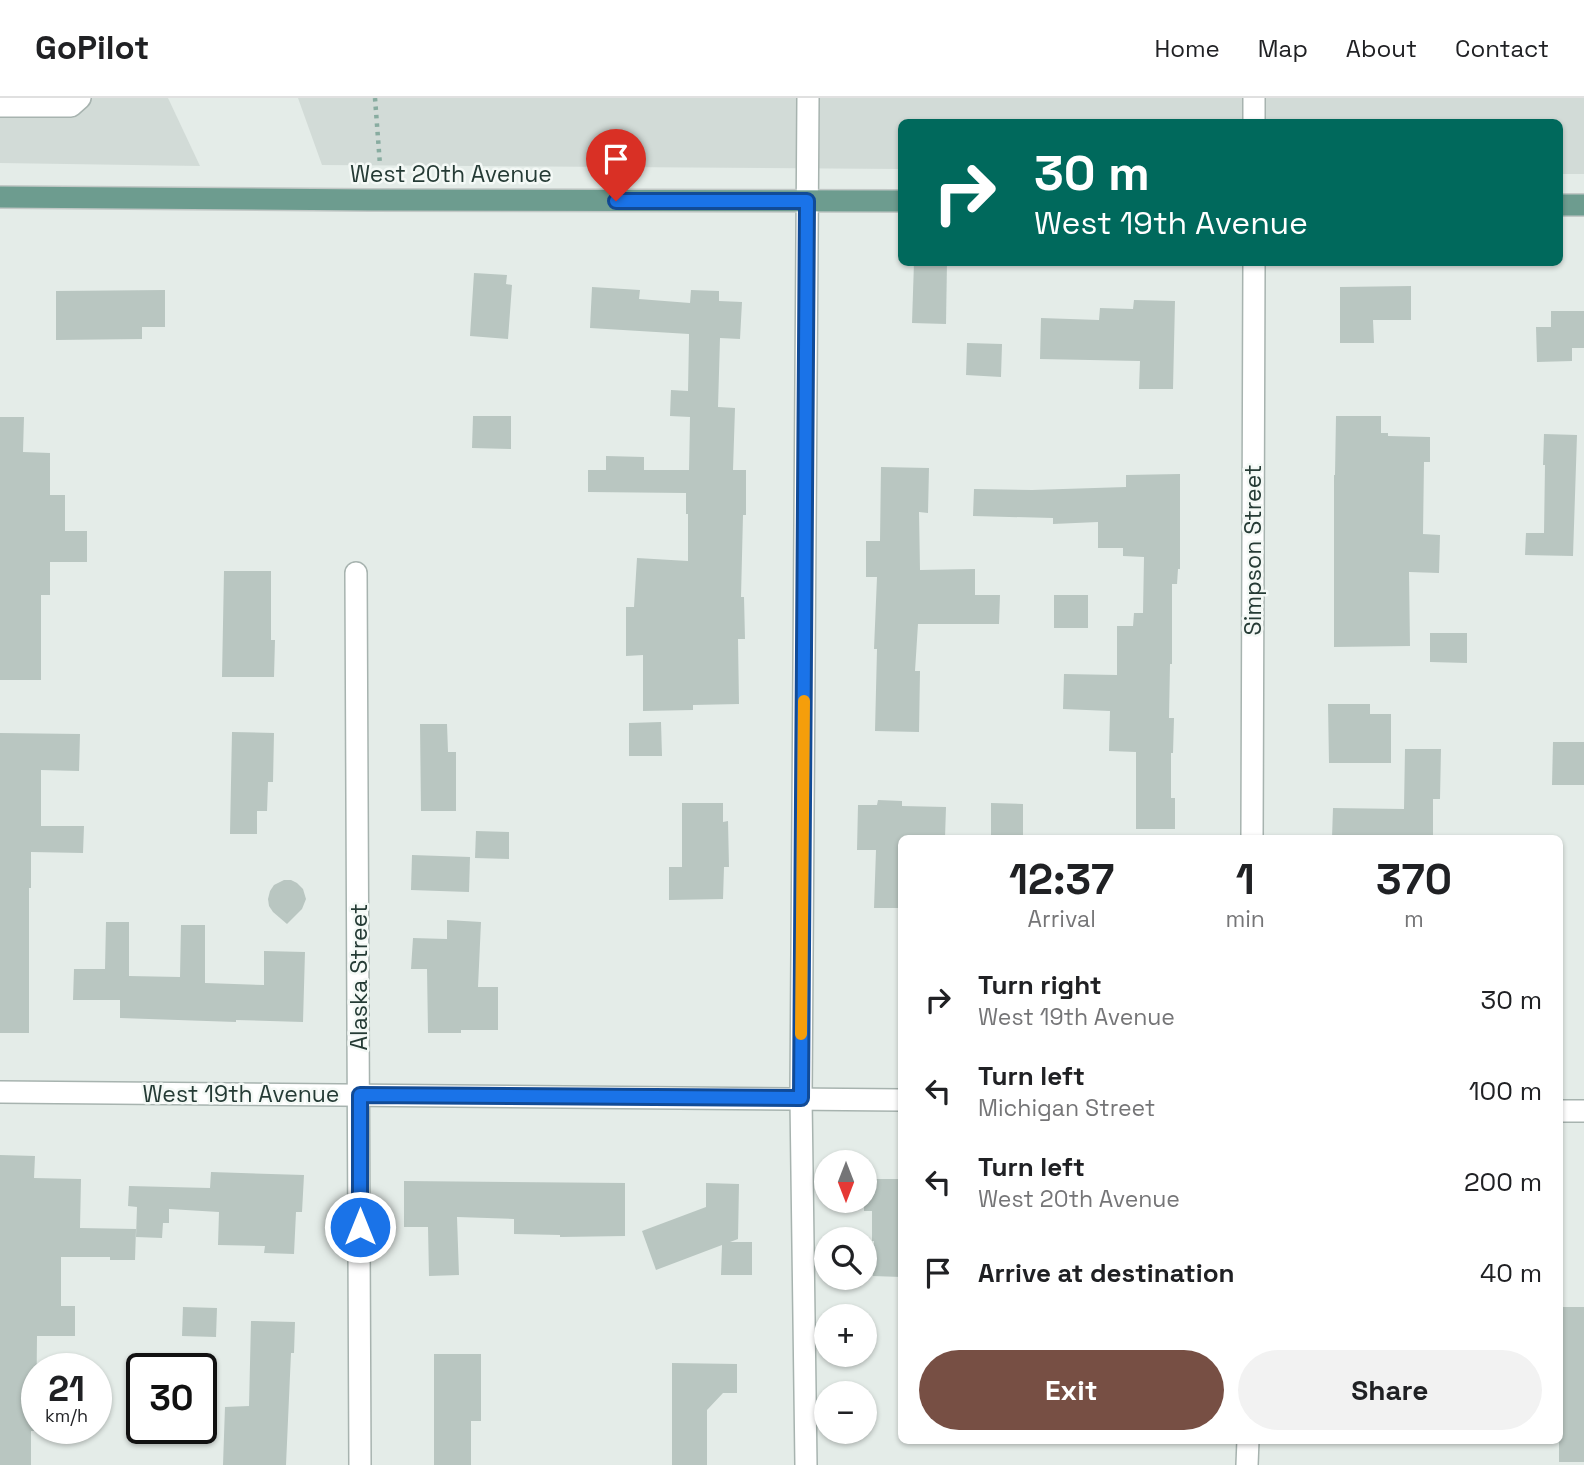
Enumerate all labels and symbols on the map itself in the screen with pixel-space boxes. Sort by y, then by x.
pin [586,129,646,201]
street label: West 20th Avenue [350,159,552,189]
street label: Simpson Street [1238,465,1268,635]
street label: Alaska Street [344,904,374,1050]
street label: West 19th Avenue [143,1079,339,1109]
north arrow [814,1150,877,1213]
position arrow [323,1190,397,1264]
speed limit sign: 30 [126,1353,217,1444]

